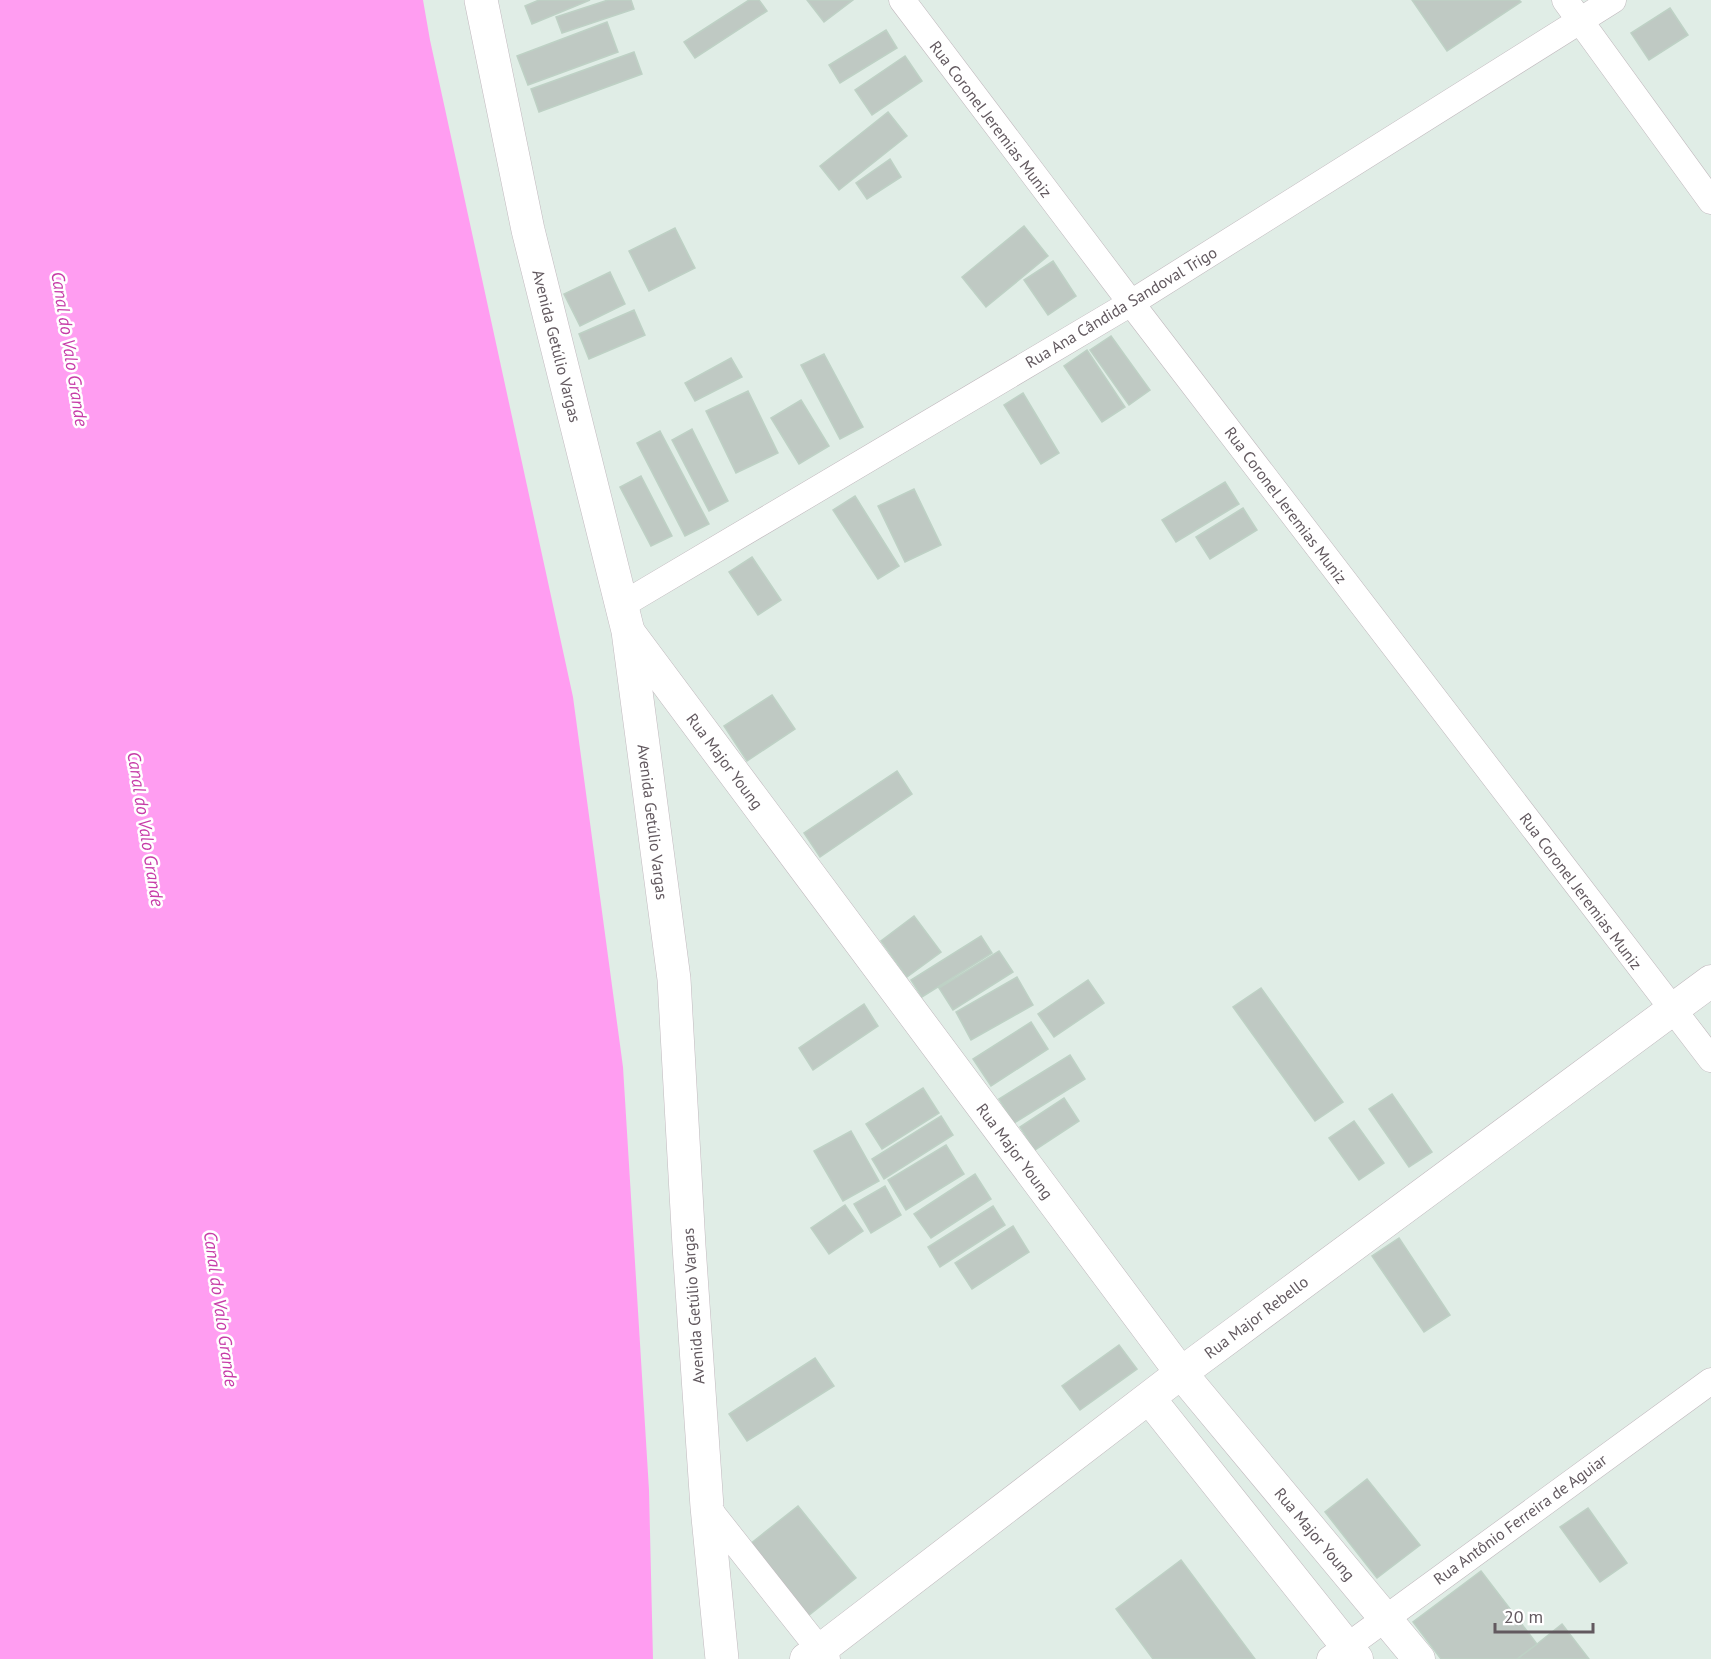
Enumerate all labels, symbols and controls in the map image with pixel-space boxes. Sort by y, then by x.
street label: Rua Coronel Jeremias Muniz [925,37,1057,201]
street label: Rua Ana Cândida Sandoval Trigo [1022,242,1220,372]
street label: Avenida Getúlio Vargas [528,268,586,425]
water label: Canal do Valo Grande [46,270,94,429]
street label: Rua Coronel Jeremias Muniz [1220,423,1352,587]
street label: Rua Major Young [682,709,768,813]
street label: Avenida Getúlio Vargas [634,743,672,901]
water label: Canal do Valo Grande [122,750,170,909]
street label: Rua Coronel Jeremias Muniz [1515,809,1647,973]
street label: Rua Major Young [972,1099,1058,1203]
street label: Avenida Getúlio Vargas [678,1227,708,1385]
water label: Canal do Valo Grande [199,1230,243,1389]
street label: Rua Major Rebello [1200,1271,1312,1363]
street label: Rua Antônio Ferreira de Aguiar [1429,1449,1611,1589]
street label: Rua Major Young [1270,1484,1360,1584]
scale bar [1495,1596,1592,1634]
text: 20 m [1504,1605,1543,1628]

